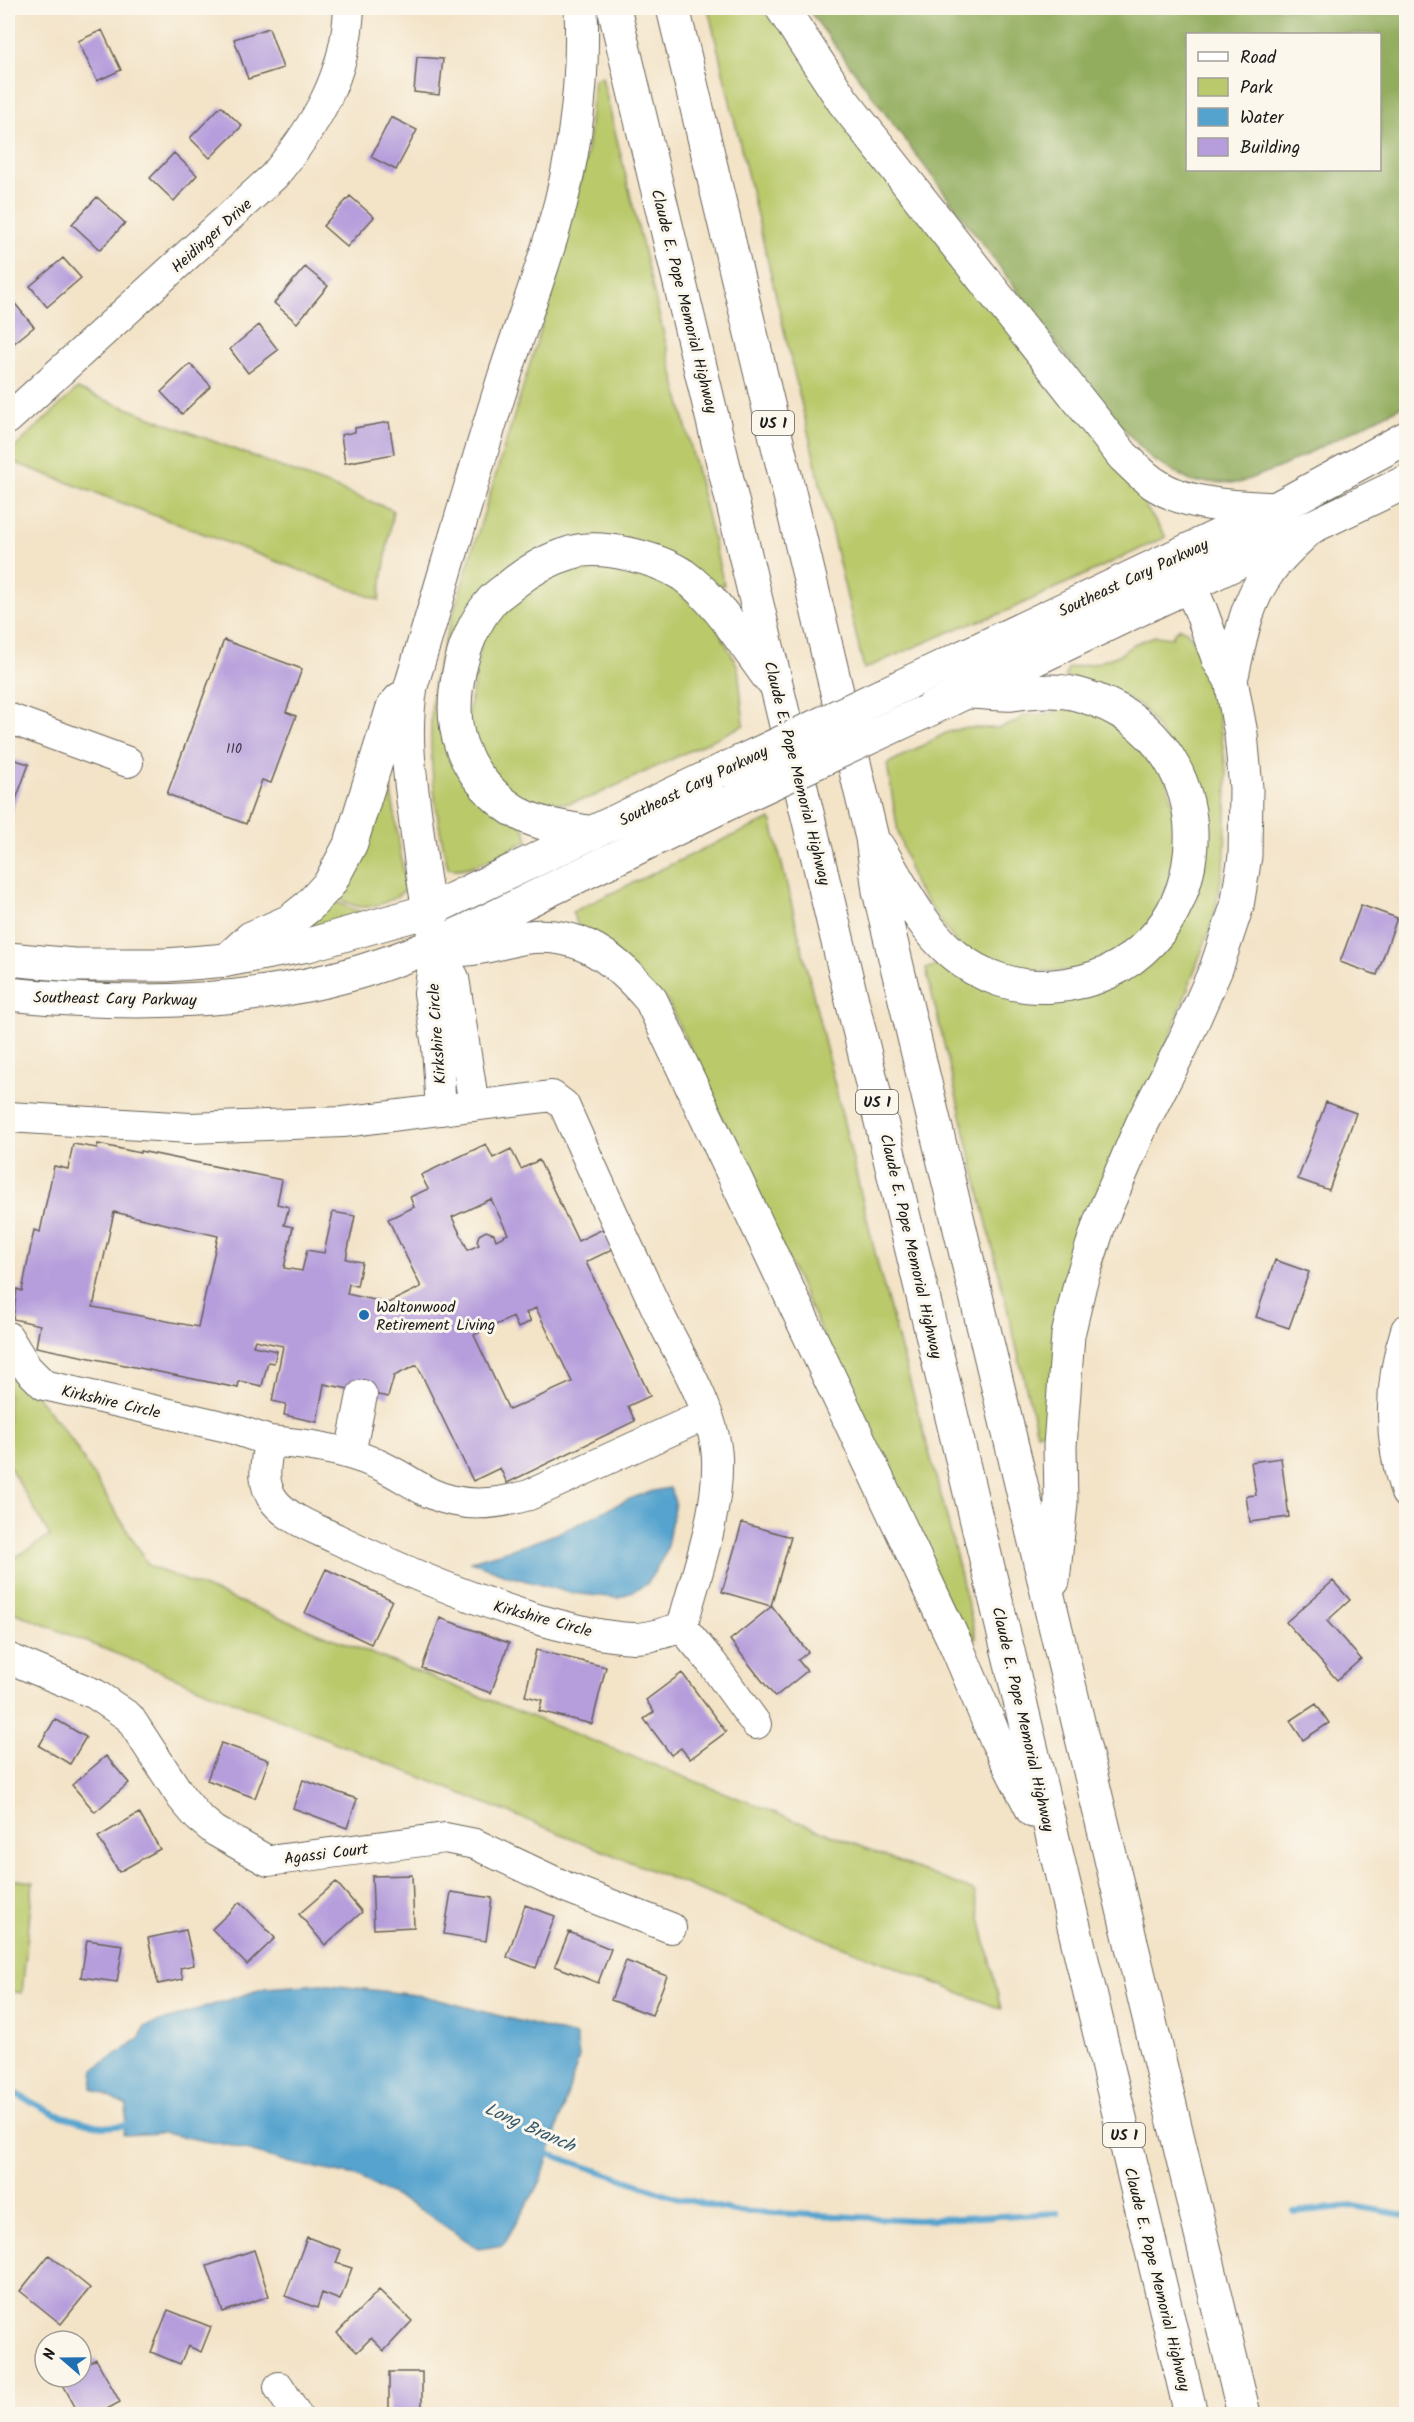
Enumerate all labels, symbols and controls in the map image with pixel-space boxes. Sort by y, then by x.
legend [1186,33,1381,171]
text: Road [1240,44,1277,73]
text: Park [1240,74,1273,103]
text: Water [1240,104,1285,133]
text: Building [1240,134,1300,163]
street label: Claude E. Pope Memorial Highway [644,187,724,417]
street label: Heidinger Drive [166,193,258,280]
road number: US 1 [752,411,794,435]
street label: Southeast Cary Parkway [1054,532,1213,624]
street label: Claude E. Pope Memorial Highway [757,659,837,889]
house number: 110 [226,738,242,760]
street label: Southeast Cary Parkway [615,739,773,833]
street label: Kirkshire Circle [422,983,453,1085]
street label: Southeast Cary Parkway [33,986,197,1013]
road number: US 1 [856,1090,898,1114]
street label: Claude E. Pope Memorial Highway [872,1131,949,1362]
place label: Waltonwood Retirement Living [376,1295,495,1338]
marker: Waltonwood Retirement Living [357,1308,371,1322]
street label: Kirkshire Circle [59,1379,163,1426]
street label: Kirkshire Circle [491,1594,595,1645]
street label: Claude E. Pope Memorial Highway [984,1604,1061,1835]
street label: Agassi Court [283,1837,371,1872]
water label: Long Branch [479,2096,581,2162]
road number: US 1 [1103,2123,1145,2147]
street label: Claude E. Pope Memorial Highway [1117,2165,1197,2395]
north arrow [33,2329,93,2389]
text: N [37,2345,64,2363]

